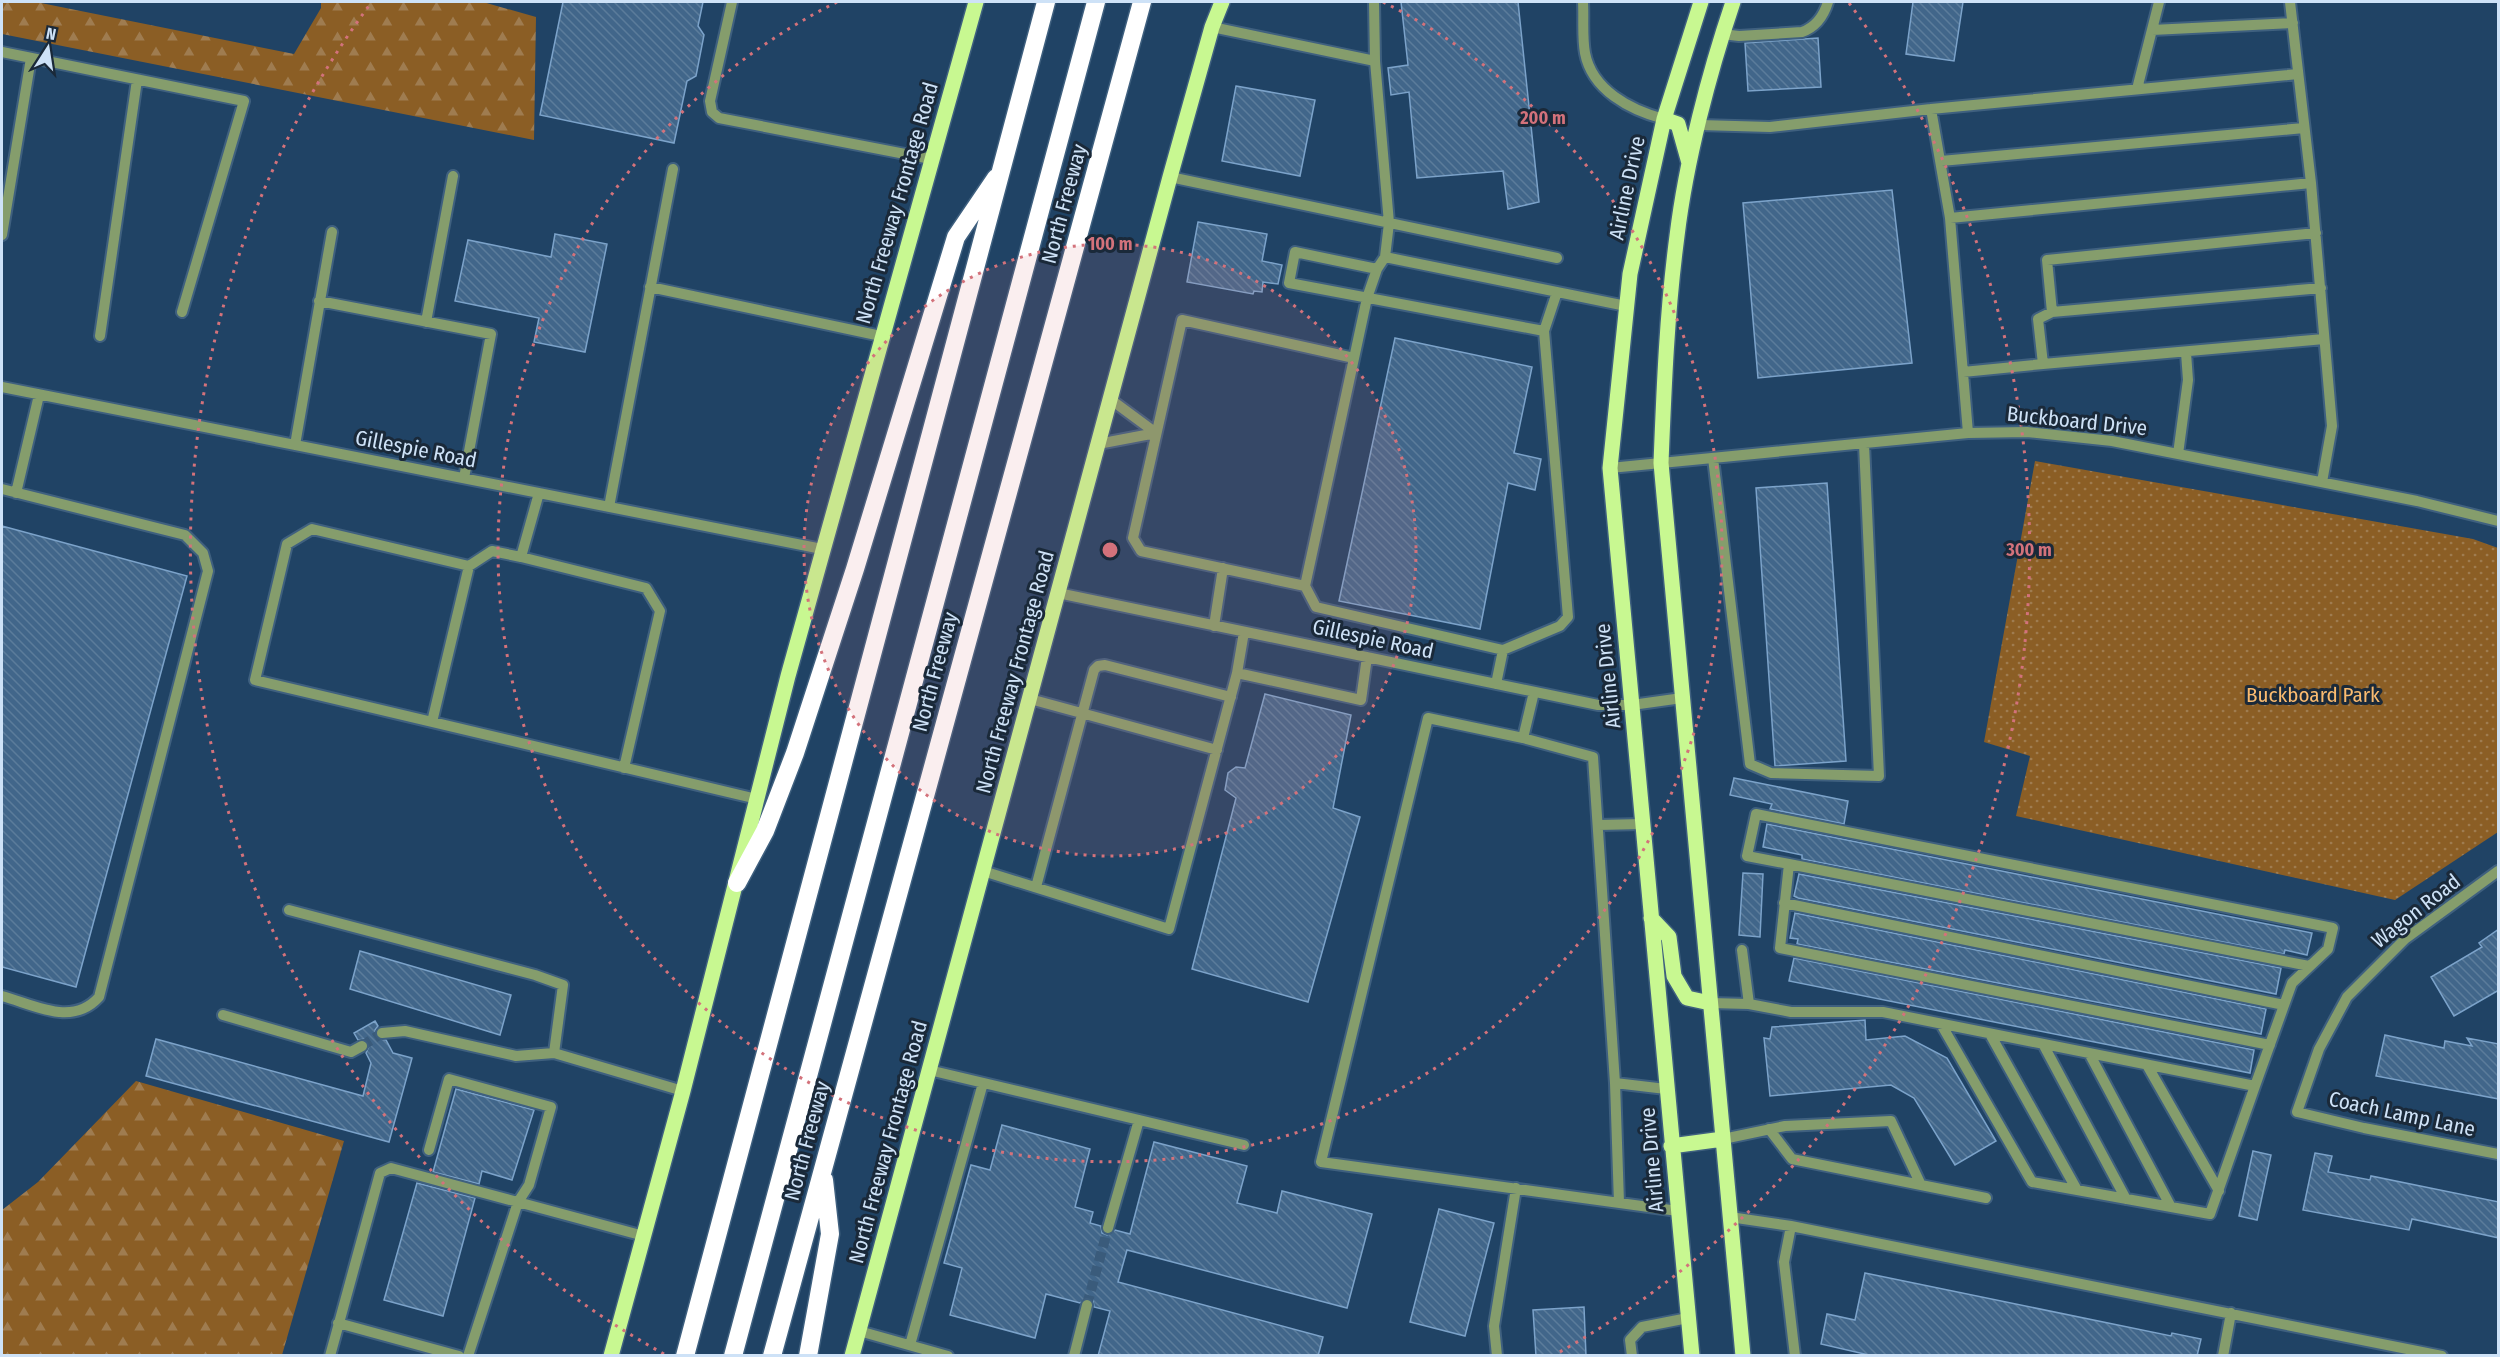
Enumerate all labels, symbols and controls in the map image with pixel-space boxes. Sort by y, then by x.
north arrow [18,18,78,78]
text: N [44,24,58,44]
street label: North Freeway Frontage Road [850,79,944,327]
text: 200 m [1519,107,1566,129]
street label: Airline Drive [1603,134,1651,242]
street label: North Freeway [1036,141,1093,267]
text: 100 m [1088,233,1132,255]
street label: Buckboard Drive [2006,401,2148,441]
street label: Gillespie Road [353,425,479,473]
text: 300 m [2005,539,2052,561]
centre of rings [1100,540,1120,560]
street label: North Freeway Frontage Road [970,548,1060,796]
street label: North Freeway [907,609,964,735]
street label: Gillespie Road [1310,614,1436,664]
street label: Airline Drive [1590,622,1626,730]
park label: Buckboard Park [2246,682,2380,708]
street label: Wagon Road [2367,868,2465,954]
street label: North Freeway Frontage Road [843,1018,933,1266]
street label: North Freeway [779,1078,836,1204]
street label: Coach Lamp Lane [2326,1086,2478,1142]
street label: Airline Drive [1634,1106,1670,1214]

